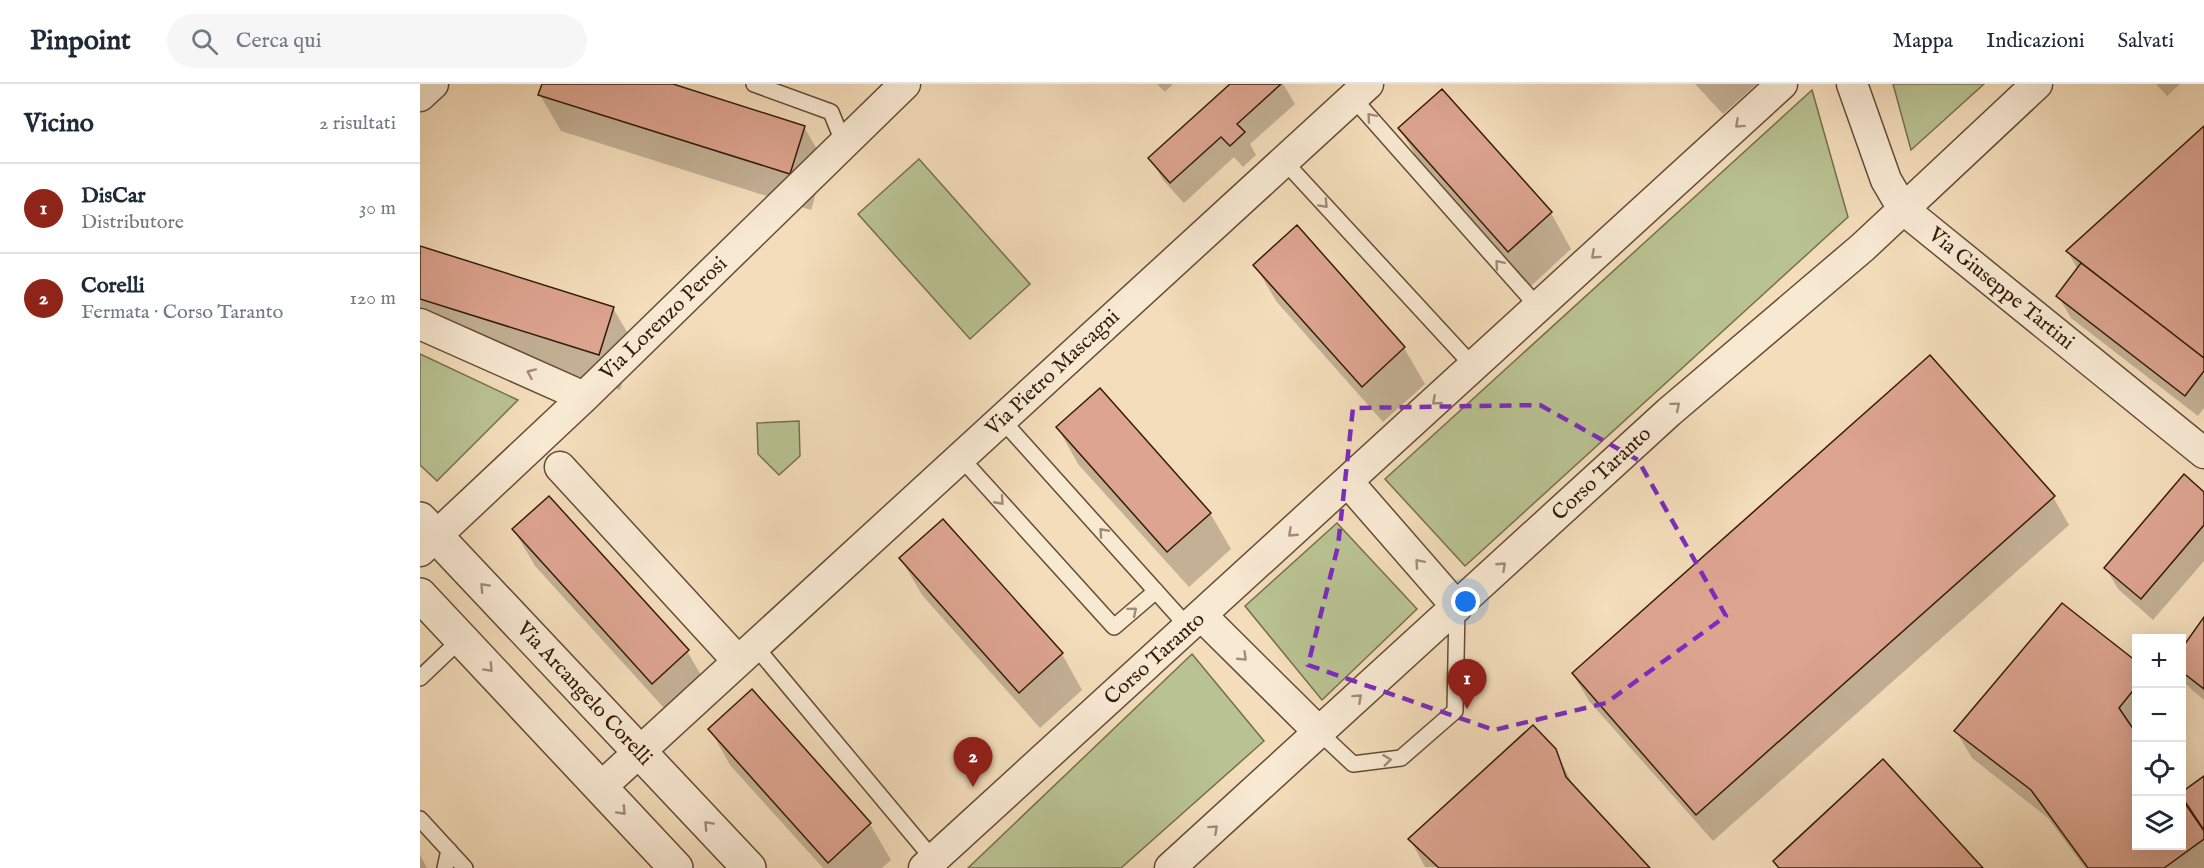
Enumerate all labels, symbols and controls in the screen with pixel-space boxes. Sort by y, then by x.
search box [167,14,587,68]
text: Pinpoint [30,24,131,59]
icon: search [188,25,221,58]
text: Cerca qui [236,27,322,55]
text: Mappa [1893,28,1953,55]
text: Indicazioni [1986,28,2085,55]
text: Salvati [2118,28,2174,55]
text: Vicino [24,107,94,140]
text: 2 risultati [319,111,396,136]
one-way arrow [1367,113,1378,124]
one-way arrow [1735,116,1746,127]
text: DisCar [81,182,146,210]
text: 1 [40,196,47,221]
text: 30 m [359,196,396,221]
one-way arrow [1317,197,1328,208]
text: Distributore [81,210,184,235]
street label: Via Giuseppe Tartini [1922,221,2080,356]
one-way arrow [1592,248,1602,259]
street label: Via Lorenzo Perosi [594,251,733,387]
one-way arrow [1496,259,1507,270]
text: Corelli [81,272,145,300]
text: 2 [39,286,48,311]
text: 120 m [350,286,396,311]
text: Fermata · Corso Taranto [81,300,283,325]
street label: Via Pietro Mascagni [980,304,1126,443]
one-way arrow [526,368,537,380]
one-way arrow [1433,394,1443,405]
one-way arrow [1669,402,1680,413]
street label: Corso Taranto [1547,421,1657,527]
one-way arrow [993,494,1004,505]
one-way arrow [1289,526,1299,537]
one-way arrow [1099,529,1110,539]
one-way arrow [1415,559,1426,570]
one-way arrow [1495,562,1505,573]
one-way arrow [480,584,491,594]
your location [1451,587,1480,616]
street label: Corso Taranto [1099,607,1211,711]
one-way arrow [1126,607,1137,618]
street label: Via Arcangelo Corelli [510,615,658,772]
map controls [2132,634,2186,850]
button: + [2132,634,2186,688]
one-way arrow [1236,650,1247,661]
pin: 1 [1448,660,1486,709]
one-way arrow [482,662,493,672]
button: − [2132,688,2186,742]
one-way arrow [1351,694,1362,705]
pin: 2 [954,738,992,787]
button: locate [2132,742,2186,796]
one-way arrow [1382,754,1391,767]
button: layers [2132,796,2186,850]
one-way arrow [615,804,626,814]
one-way arrow [705,822,716,833]
one-way arrow [1207,825,1217,836]

